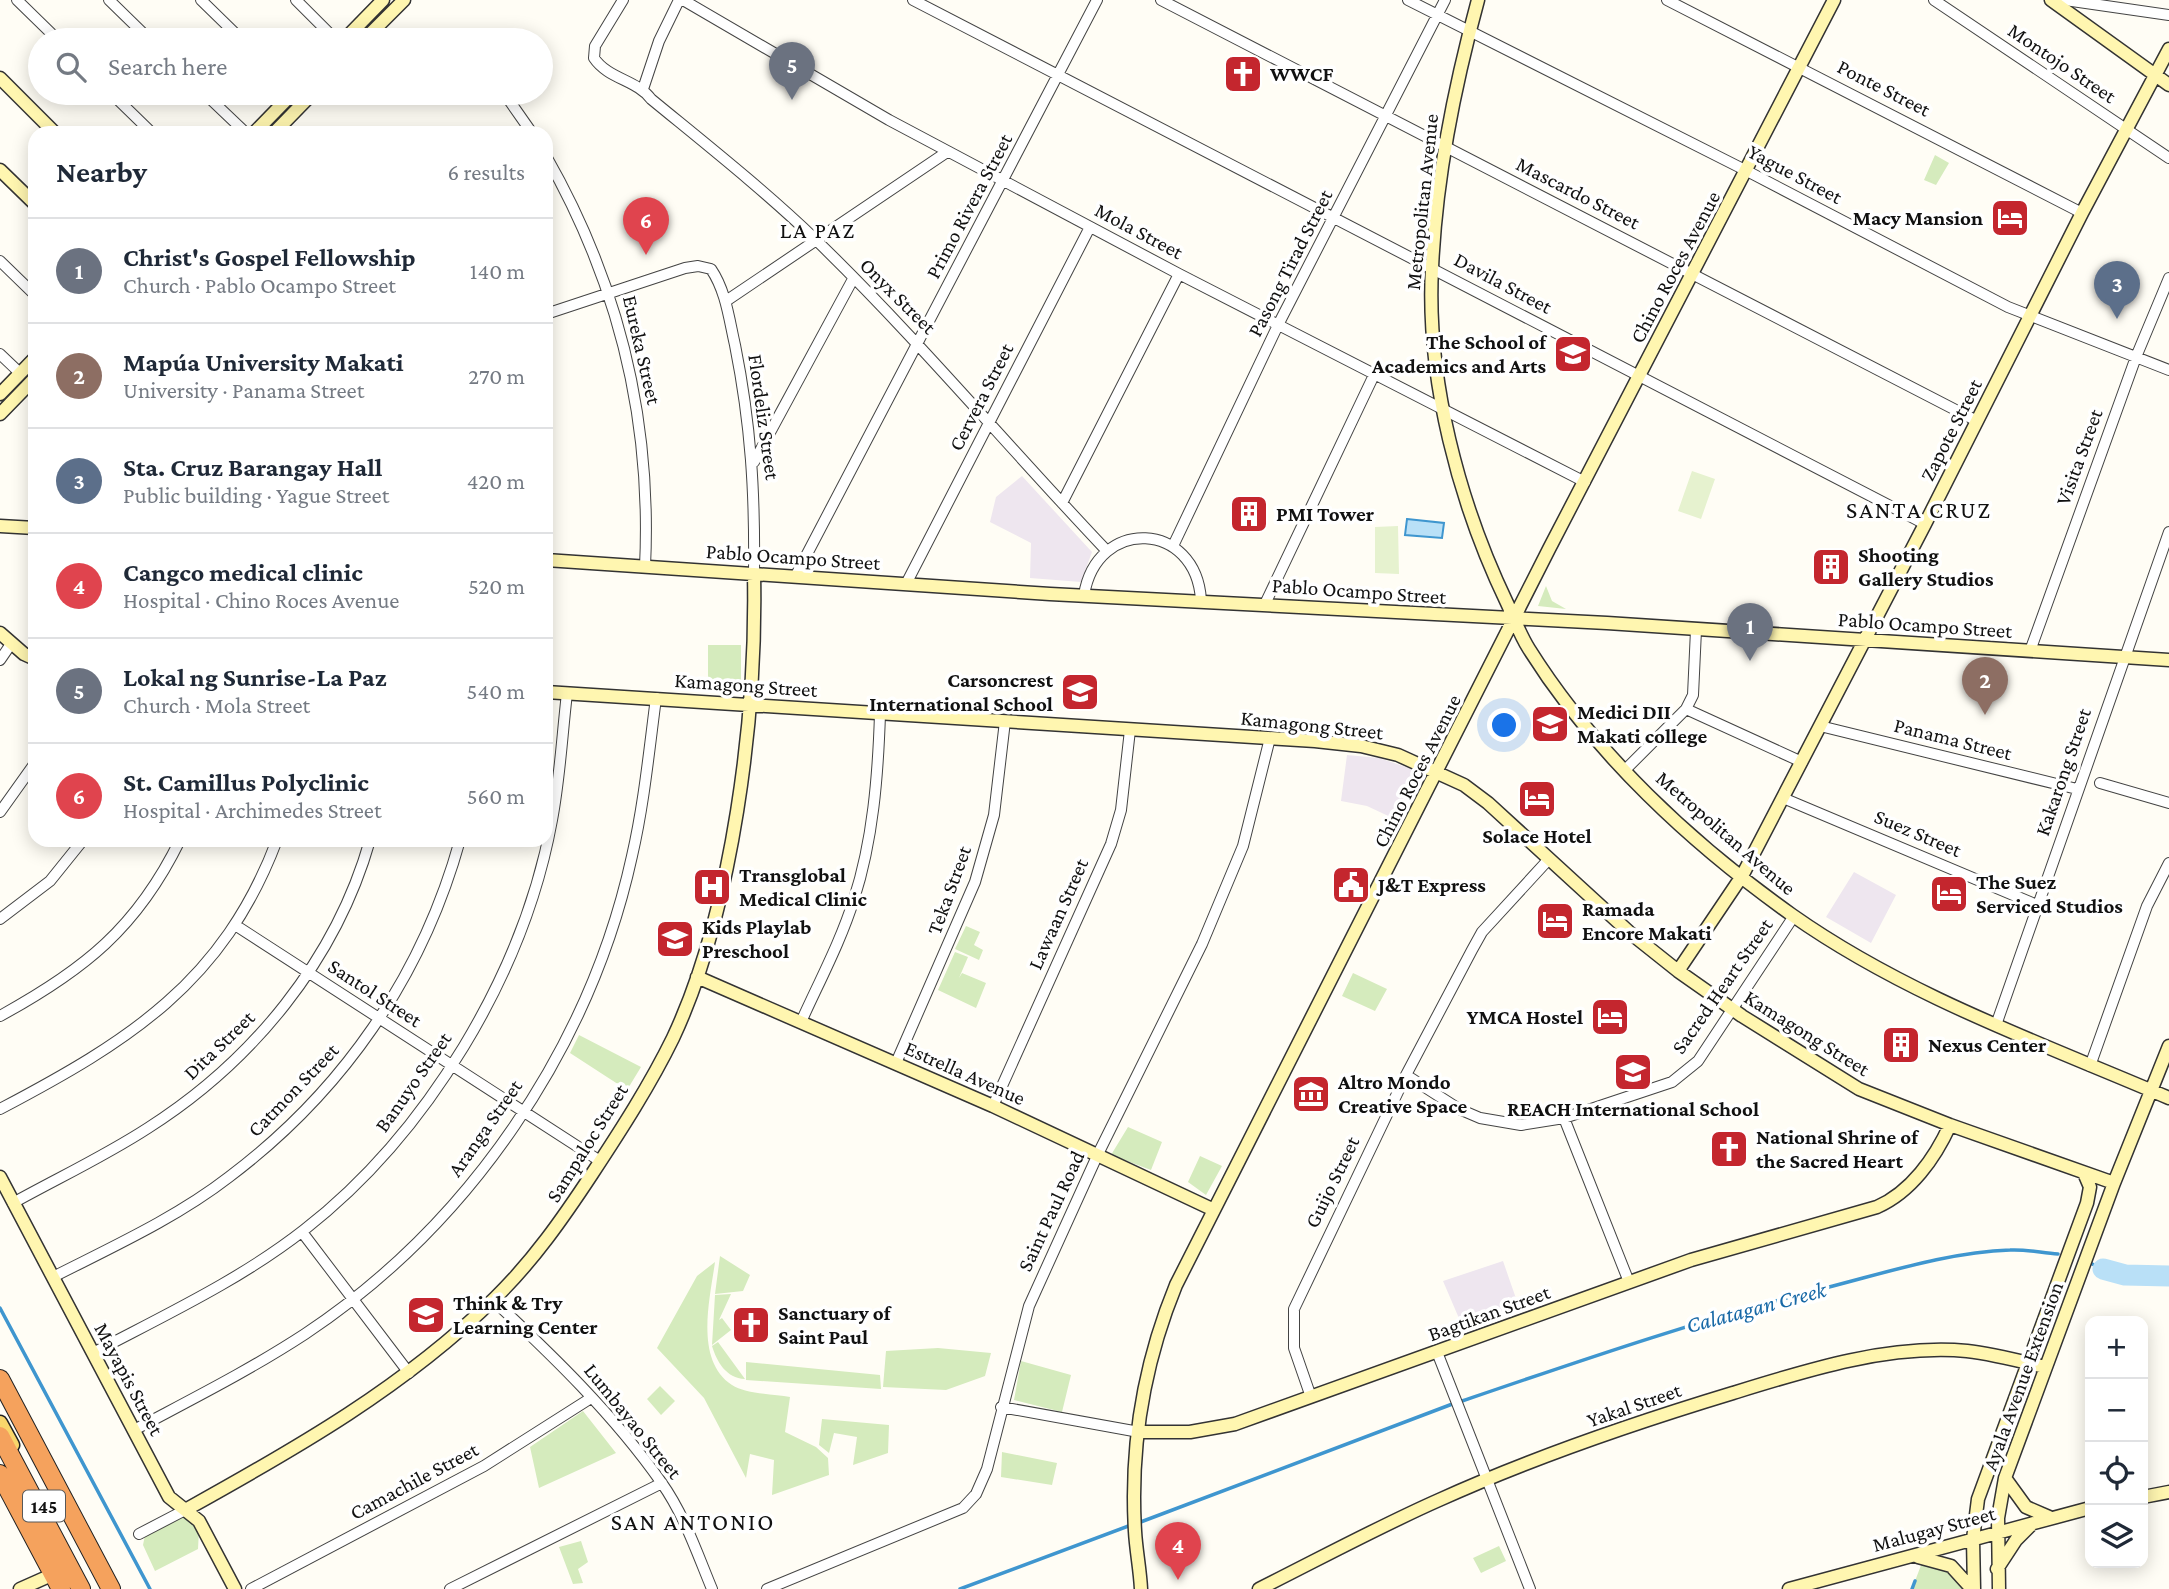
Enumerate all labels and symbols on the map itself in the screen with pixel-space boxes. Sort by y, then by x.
street label: Montojo Street [2003,18,2121,109]
pin: 5 [769,42,815,100]
church icon: WWCF [1222,53,1264,95]
street label: Ponte Street [1834,54,1935,122]
place label: WWCF [1269,62,1333,86]
street label: Metropolitan Avenue [1401,113,1443,291]
street label: Primo Rivera Street [921,129,1018,282]
street label: Yague Street [1744,139,1847,209]
street label: Mascardo Street [1512,152,1645,235]
street label: Pasong Tirad Street [1243,185,1338,341]
street label: Chino Roces Avenue [1625,187,1725,347]
pin: 6 [623,197,669,255]
hotel icon: Macy Mansion [1989,197,2031,239]
street label: Mola Street [1091,198,1188,265]
place label: Macy Mansion [1853,206,1983,230]
district label: LA PAZ [780,217,856,243]
street label: Davila Street [1450,247,1557,319]
street label: Onyx Street [855,253,942,340]
pin: 3 [2094,261,2140,319]
street label: Eureka Street [618,293,666,408]
place label: The School of Academics and Arts [1371,330,1547,378]
school or university icon: The School of Academics and Arts [1552,333,1594,375]
street label: Cervera Street [944,338,1019,455]
street label: Flordeliz Street [743,353,785,482]
street label: Zapote Street [1915,374,1987,485]
street label: Visita Street [2051,405,2108,508]
building icon: PMI Tower [1228,493,1270,535]
district label: SANTA CRUZ [1846,496,1992,523]
place label: PMI Tower [1276,502,1375,526]
street label: Pablo Ocampo Street [705,539,882,575]
place label: Shooting Gallery Studios [1858,543,1994,591]
building icon: Shooting Gallery Studios [1810,546,1852,588]
street label: Pablo Ocampo Street [1271,573,1448,609]
pin: 1 [1727,603,1773,661]
street label: Pablo Ocampo Street [1837,607,2014,643]
pin: 2 [1962,657,2008,715]
street label: Kamagong Street [674,668,819,702]
place label: Carsoncrest International School [869,668,1053,716]
school or university icon: Carsoncrest International School [1059,671,1101,713]
street label: Chino Roces Avenue [1368,690,1466,852]
place label: Medici DII Makati college [1577,700,1707,748]
school or university icon: Medici DII Makati college [1529,703,1571,745]
street label: Kakarong Street [2030,704,2096,839]
street label: Kamagong Street [1240,706,1386,745]
your location [1487,708,1521,742]
street label: Panama Street [1892,713,2015,765]
street label: Metropolitan Avenue [1651,766,1801,900]
hotel icon: Solace Hotel [1516,778,1558,820]
street label: Suez Street [1871,804,1966,862]
place label: Solace Hotel [1482,824,1592,848]
street label: Teka Street [922,841,976,938]
street label: Lawaan Street [1023,854,1094,973]
place label: Transglobal Medical Clinic [739,863,868,911]
public building icon: J&T Express [1330,864,1372,906]
hospital icon: Transglobal Medical Clinic [691,866,733,908]
place label: The Suez Serviced Studios [1976,870,2123,918]
place label: J&T Express [1376,873,1486,897]
hotel icon: The Suez Serviced Studios [1928,873,1970,915]
place label: Ramada Encore Makati [1582,897,1712,945]
hotel icon: Ramada Encore Makati [1534,900,1576,942]
street label: Sacred Heart Street [1666,913,1778,1058]
place label: Kids Playlab Preschool [702,915,811,963]
school or university icon: Kids Playlab Preschool [654,918,696,960]
street label: Santol Street [324,954,427,1033]
street label: Kamagong Street [1740,985,1875,1082]
hotel icon: YMCA Hostel [1589,996,1631,1038]
street label: Dita Street [179,1005,260,1085]
place label: YMCA Hostel [1466,1005,1583,1029]
building icon: Nexus Center [1880,1024,1922,1066]
street label: Banuyo Street [370,1026,457,1137]
place label: Nexus Center [1928,1033,2047,1057]
street label: Estrella Avenue [901,1036,1029,1110]
street label: Catmon Street [242,1038,344,1142]
school or university icon: REACH International School [1612,1051,1654,1093]
place label: Altro Mondo Creative Space [1337,1070,1468,1118]
museum icon: Altro Mondo Creative Space [1290,1073,1332,1115]
street label: Aranga Street [443,1074,528,1181]
street label: Sampaloc Street [541,1079,633,1207]
place label: REACH International School [1507,1097,1759,1121]
place label: National Shrine of the Sacred Heart [1756,1125,1919,1173]
church icon: National Shrine of the Sacred Heart [1708,1128,1750,1170]
street label: Guijo Street [1300,1131,1365,1232]
street label: Saint Paul Road [1013,1147,1089,1275]
water label: Calatagan Creek [1683,1276,1830,1338]
street label: Ayala Avenue Extension [1978,1278,2068,1474]
street label: Bagtikan Street [1425,1280,1554,1346]
place label: Think & Try Learning Center [453,1291,598,1339]
school or university icon: Think & Try Learning Center [405,1294,447,1336]
place label: Sanctuary of Saint Paul [778,1301,892,1349]
church icon: Sanctuary of Saint Paul [730,1304,772,1346]
street label: Mayapis Street [89,1319,169,1440]
street label: Lumbayao Street [579,1358,688,1484]
street label: Yakal Street [1584,1377,1685,1432]
street label: Camachile Street [346,1437,483,1525]
road number: 145 [23,1490,65,1522]
street label: Malugay Street [1870,1501,1999,1557]
district label: SAN ANTONIO [611,1508,775,1535]
pin: 4 [1155,1522,1201,1580]

